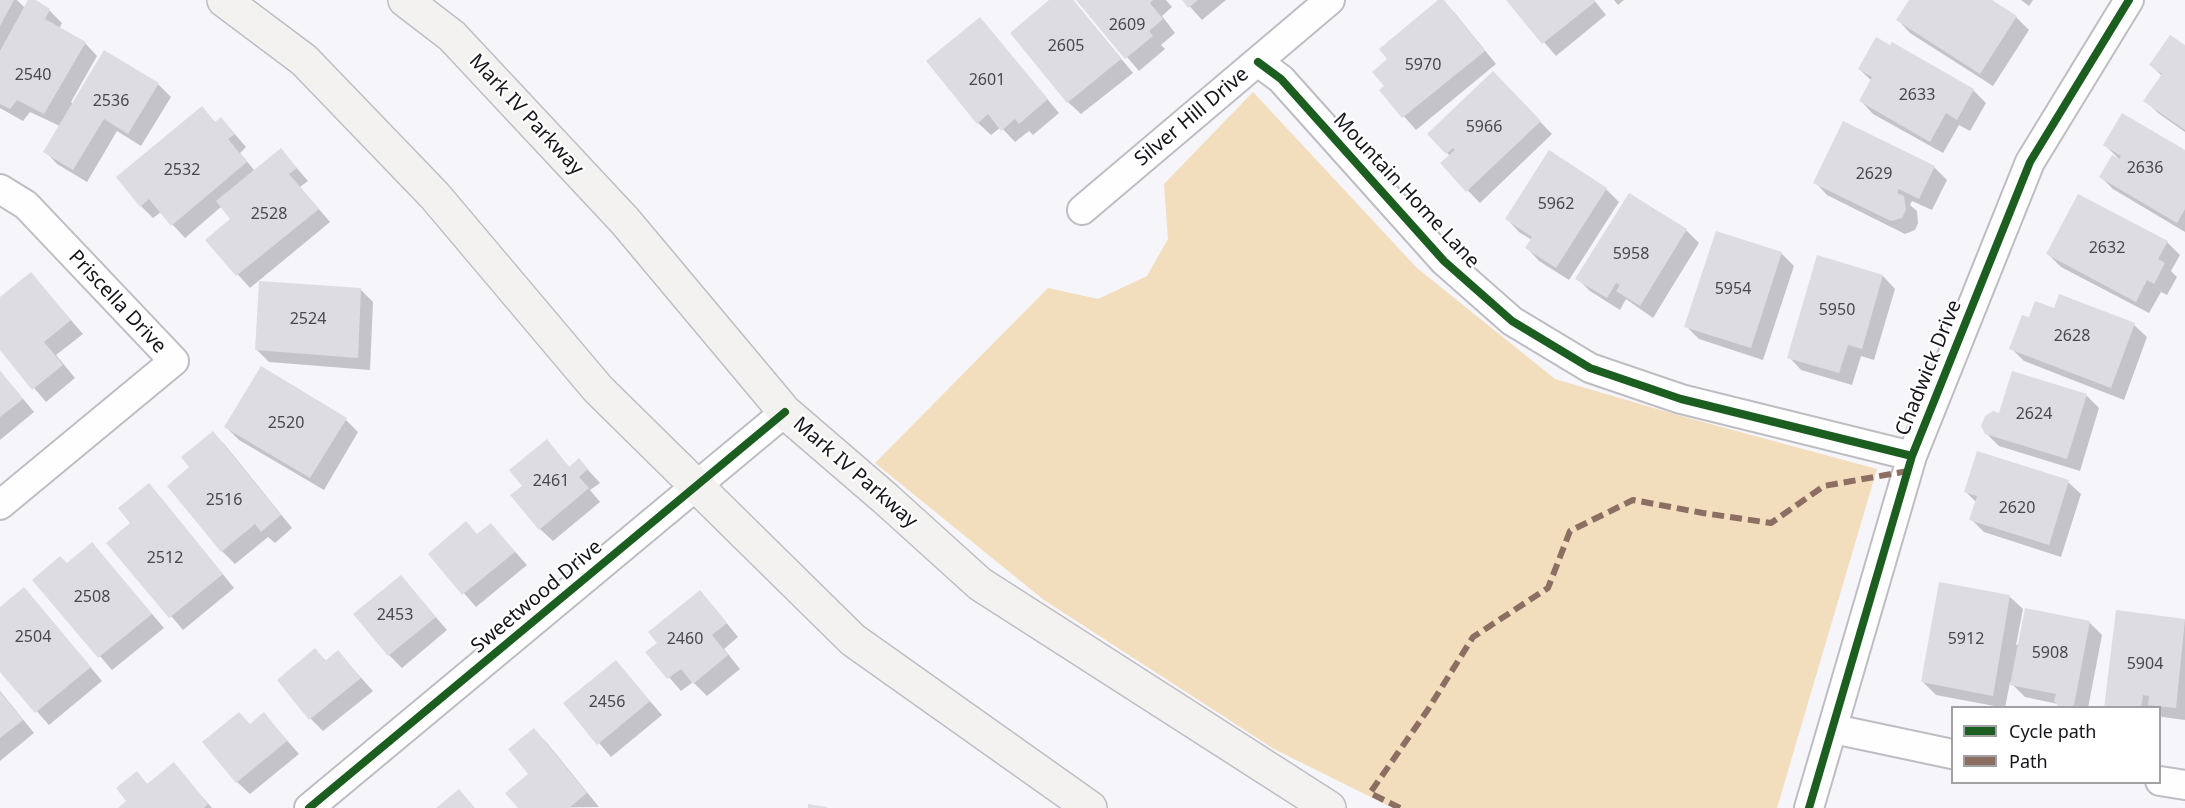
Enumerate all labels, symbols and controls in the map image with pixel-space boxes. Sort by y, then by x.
house number: 2609 [1109,15,1145,35]
house number: 2605 [1048,36,1084,56]
street label: Mark IV Parkway [464,49,588,181]
house number: 5970 [1405,55,1441,75]
street label: Silver Hill Drive [1130,62,1254,172]
house number: 2540 [15,65,51,85]
house number: 2601 [969,70,1005,90]
house number: 2633 [1899,85,1935,105]
house number: 2536 [93,91,129,111]
street label: Mountain Home Lane [1328,108,1484,274]
house number: 5966 [1466,117,1502,137]
house number: 2636 [2127,158,2163,178]
house number: 2532 [164,160,200,180]
house number: 2629 [1856,164,1892,184]
house number: 5962 [1538,194,1574,214]
house number: 2528 [251,204,287,224]
house number: 2632 [2089,238,2125,258]
house number: 5958 [1613,244,1649,264]
street label: Priscella Drive [63,245,171,359]
house number: 5954 [1715,279,1751,299]
street label: Chadwick Drive [1891,297,1967,439]
house number: 5950 [1819,300,1855,320]
house number: 2524 [290,309,326,329]
house number: 2628 [2054,326,2090,346]
house number: 2624 [2016,404,2052,424]
street label: Mark IV Parkway [788,412,922,534]
house number: 2520 [268,413,304,433]
house number: 2461 [533,471,569,491]
house number: 2516 [206,490,242,510]
house number: 2620 [1999,498,2035,518]
street label: Sweetwood Drive [467,535,607,659]
house number: 2512 [147,548,183,568]
house number: 2508 [74,587,110,607]
house number: 2453 [377,605,413,625]
house number: 2504 [15,627,51,647]
house number: 2460 [667,629,703,649]
house number: 5912 [1948,629,1984,649]
house number: 5908 [2032,643,2068,663]
house number: 5904 [2127,654,2163,674]
house number: 2456 [589,692,625,712]
legend [1951,706,2161,784]
text: Cycle path [2009,719,2096,743]
text: Path [2009,749,2048,773]

